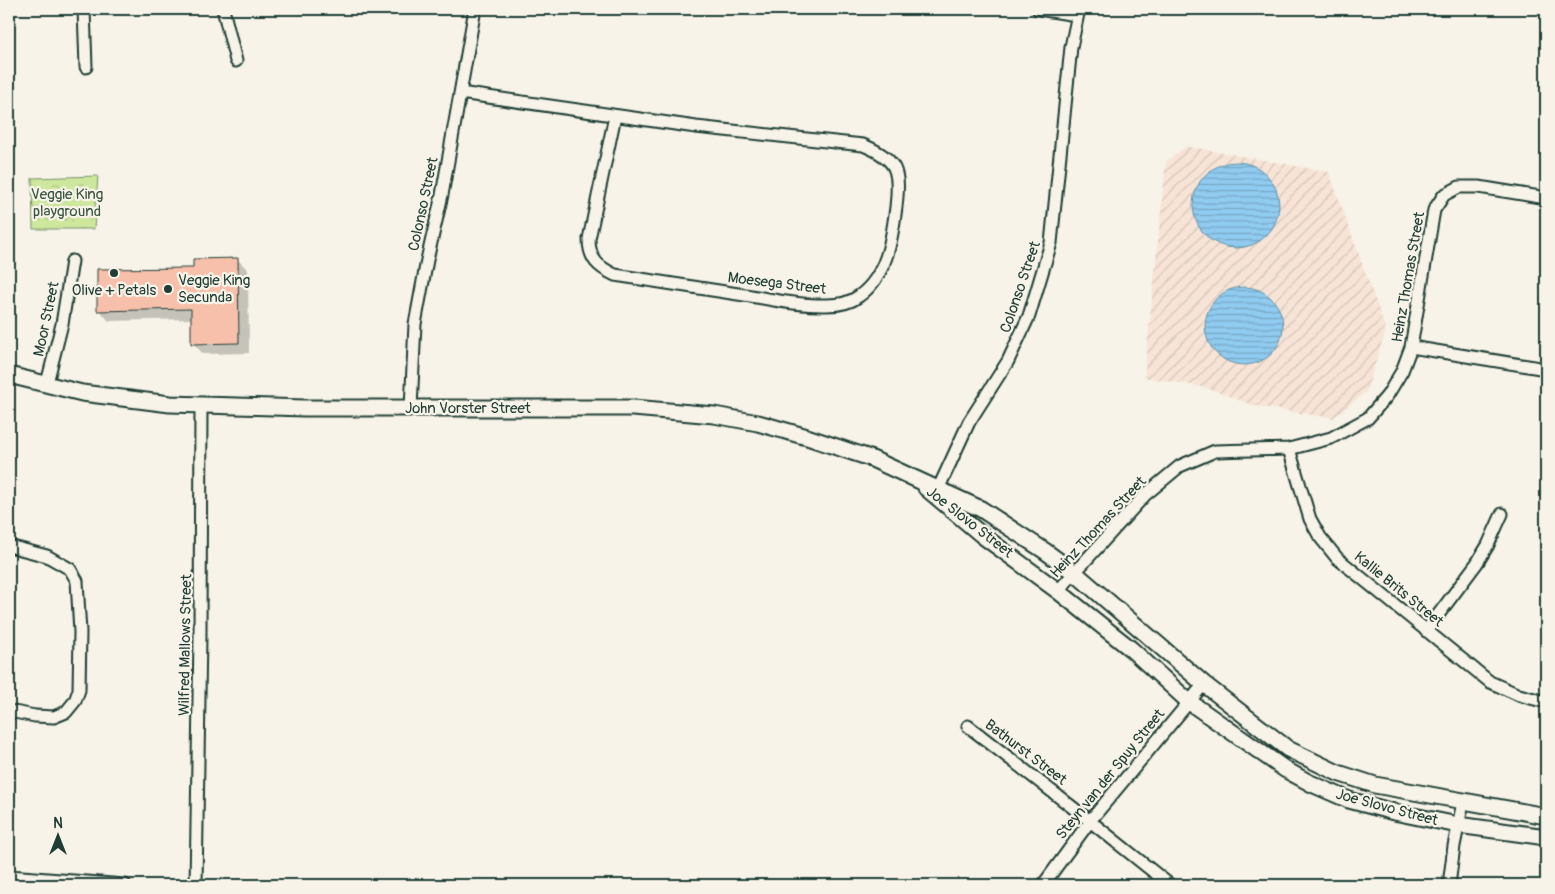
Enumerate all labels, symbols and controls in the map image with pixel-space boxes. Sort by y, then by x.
street label: Colonso Street [404,154,443,253]
park label: Veggie King playground [31,185,103,221]
street label: Heinz Thomas Street [1388,209,1429,344]
street label: Colonso Street [996,238,1045,335]
marker: Olive + Petals [108,267,120,279]
street label: Moesega Street [727,268,828,299]
place label: Veggie King Secunda [178,271,250,307]
street label: Moor Street [29,279,64,358]
place label: Olive + Petals [72,281,156,300]
marker: Veggie King Secunda [162,283,174,295]
street label: John Vorster Street [405,399,532,418]
street label: Heinz Thomas Street [1046,472,1151,582]
street label: Joe Slovo Street [922,483,1018,563]
street label: Kallie Brits Street [1350,547,1448,632]
street label: Wilfred Mallows Street [175,573,196,716]
street label: Steyn van der Spuy Street [1052,704,1170,843]
street label: Bathurst Street [981,715,1071,790]
street label: Joe Slovo Street [1334,785,1441,830]
north arrow [32,812,82,862]
text: N [53,815,63,832]

